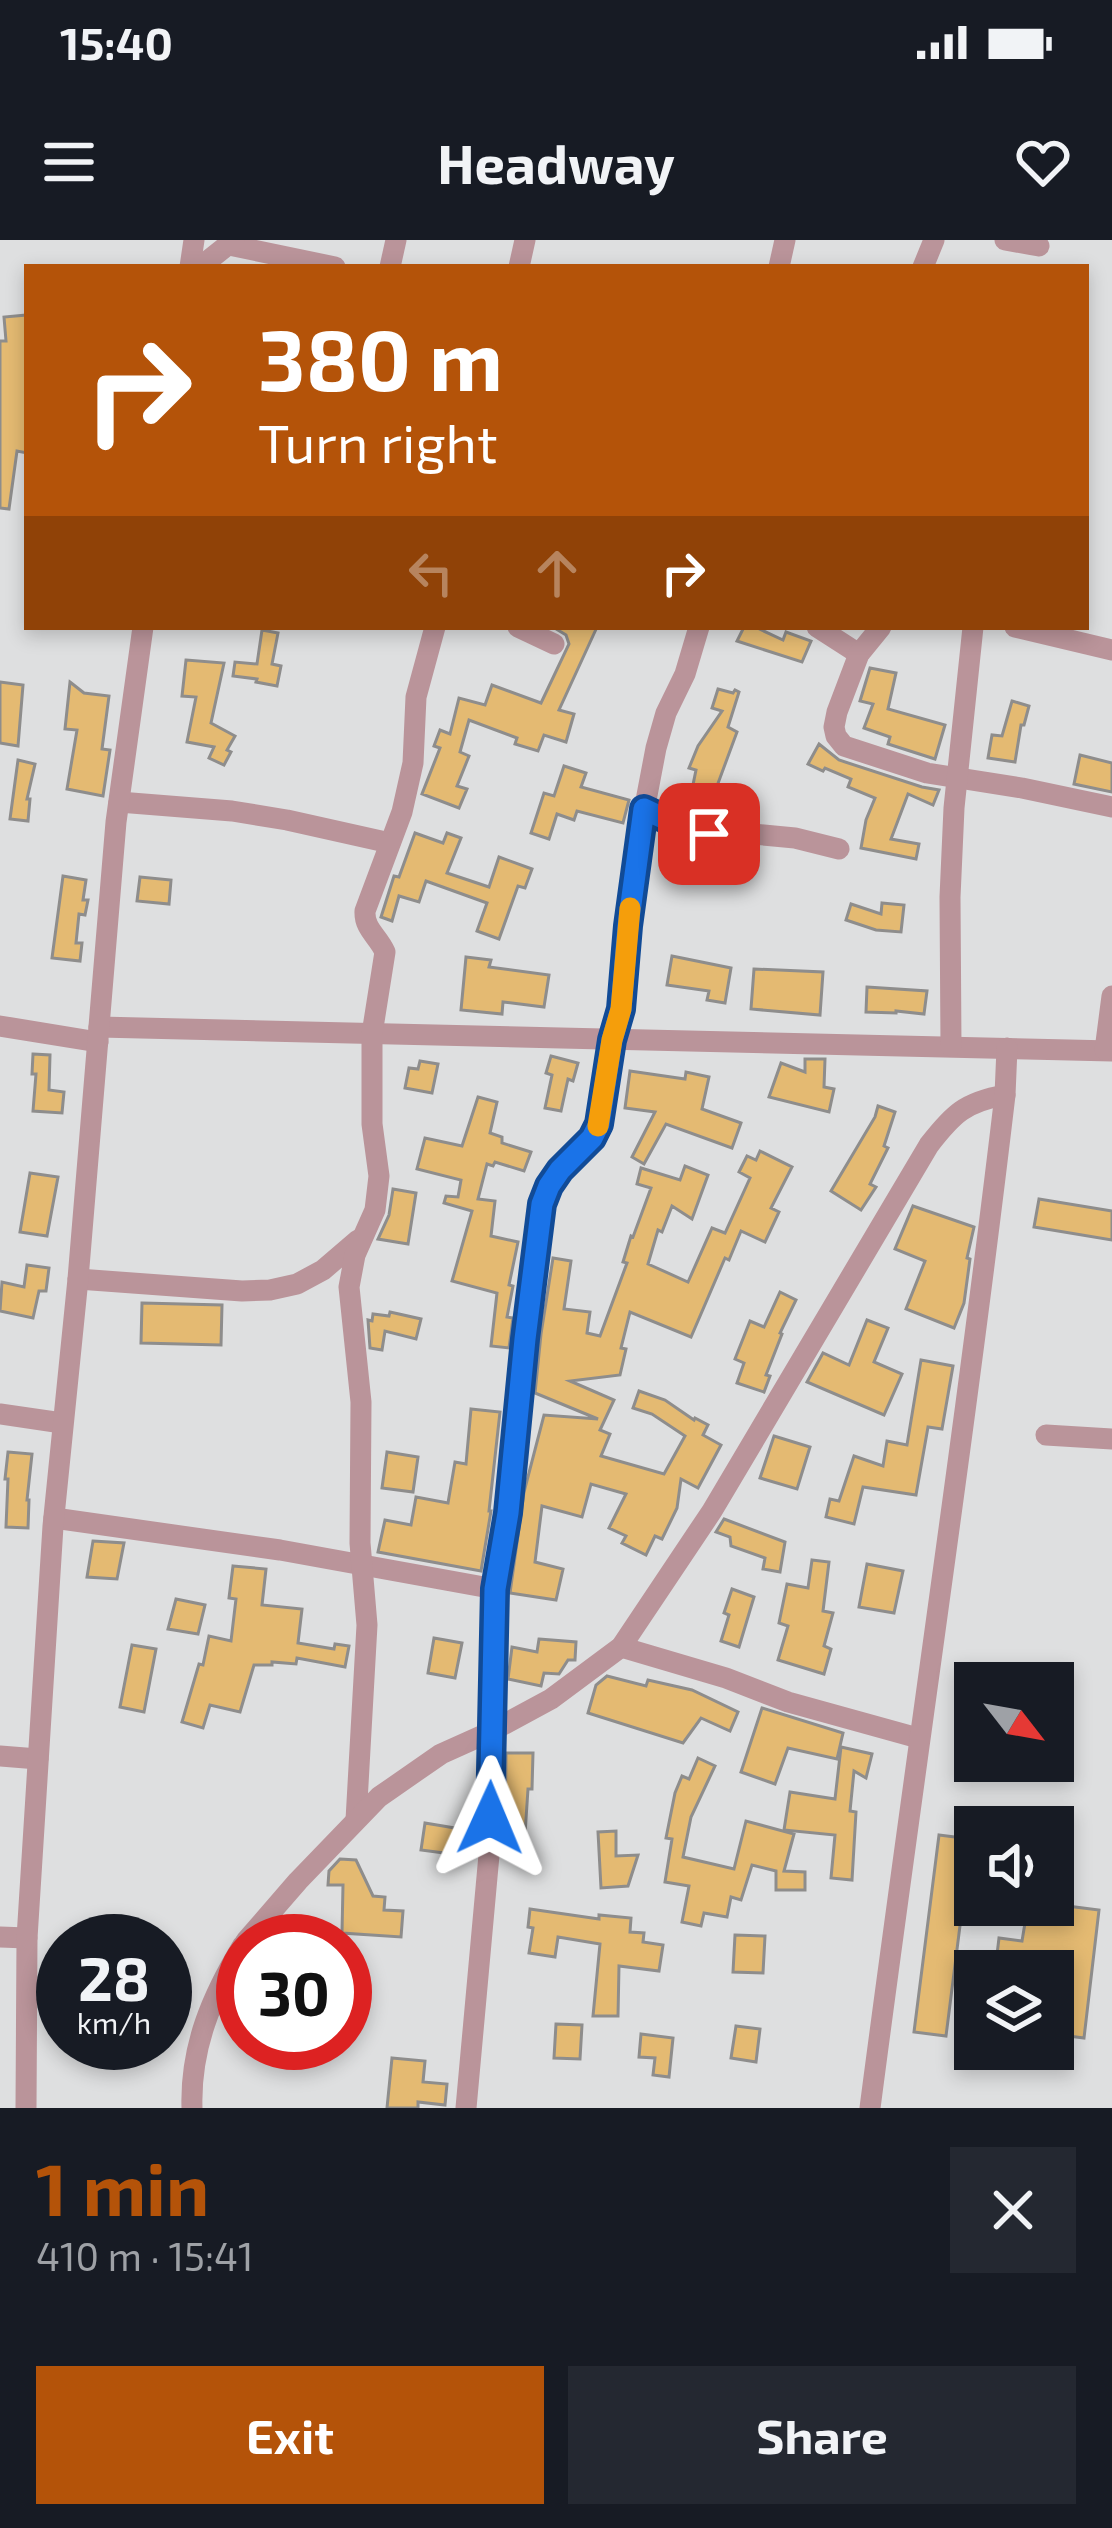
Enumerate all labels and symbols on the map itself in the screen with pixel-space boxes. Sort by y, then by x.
pin [658,783,760,885]
north arrow [954,1662,1074,1782]
position arrow [427,1755,553,1881]
speed limit sign: 30 [216,1914,372,2070]

